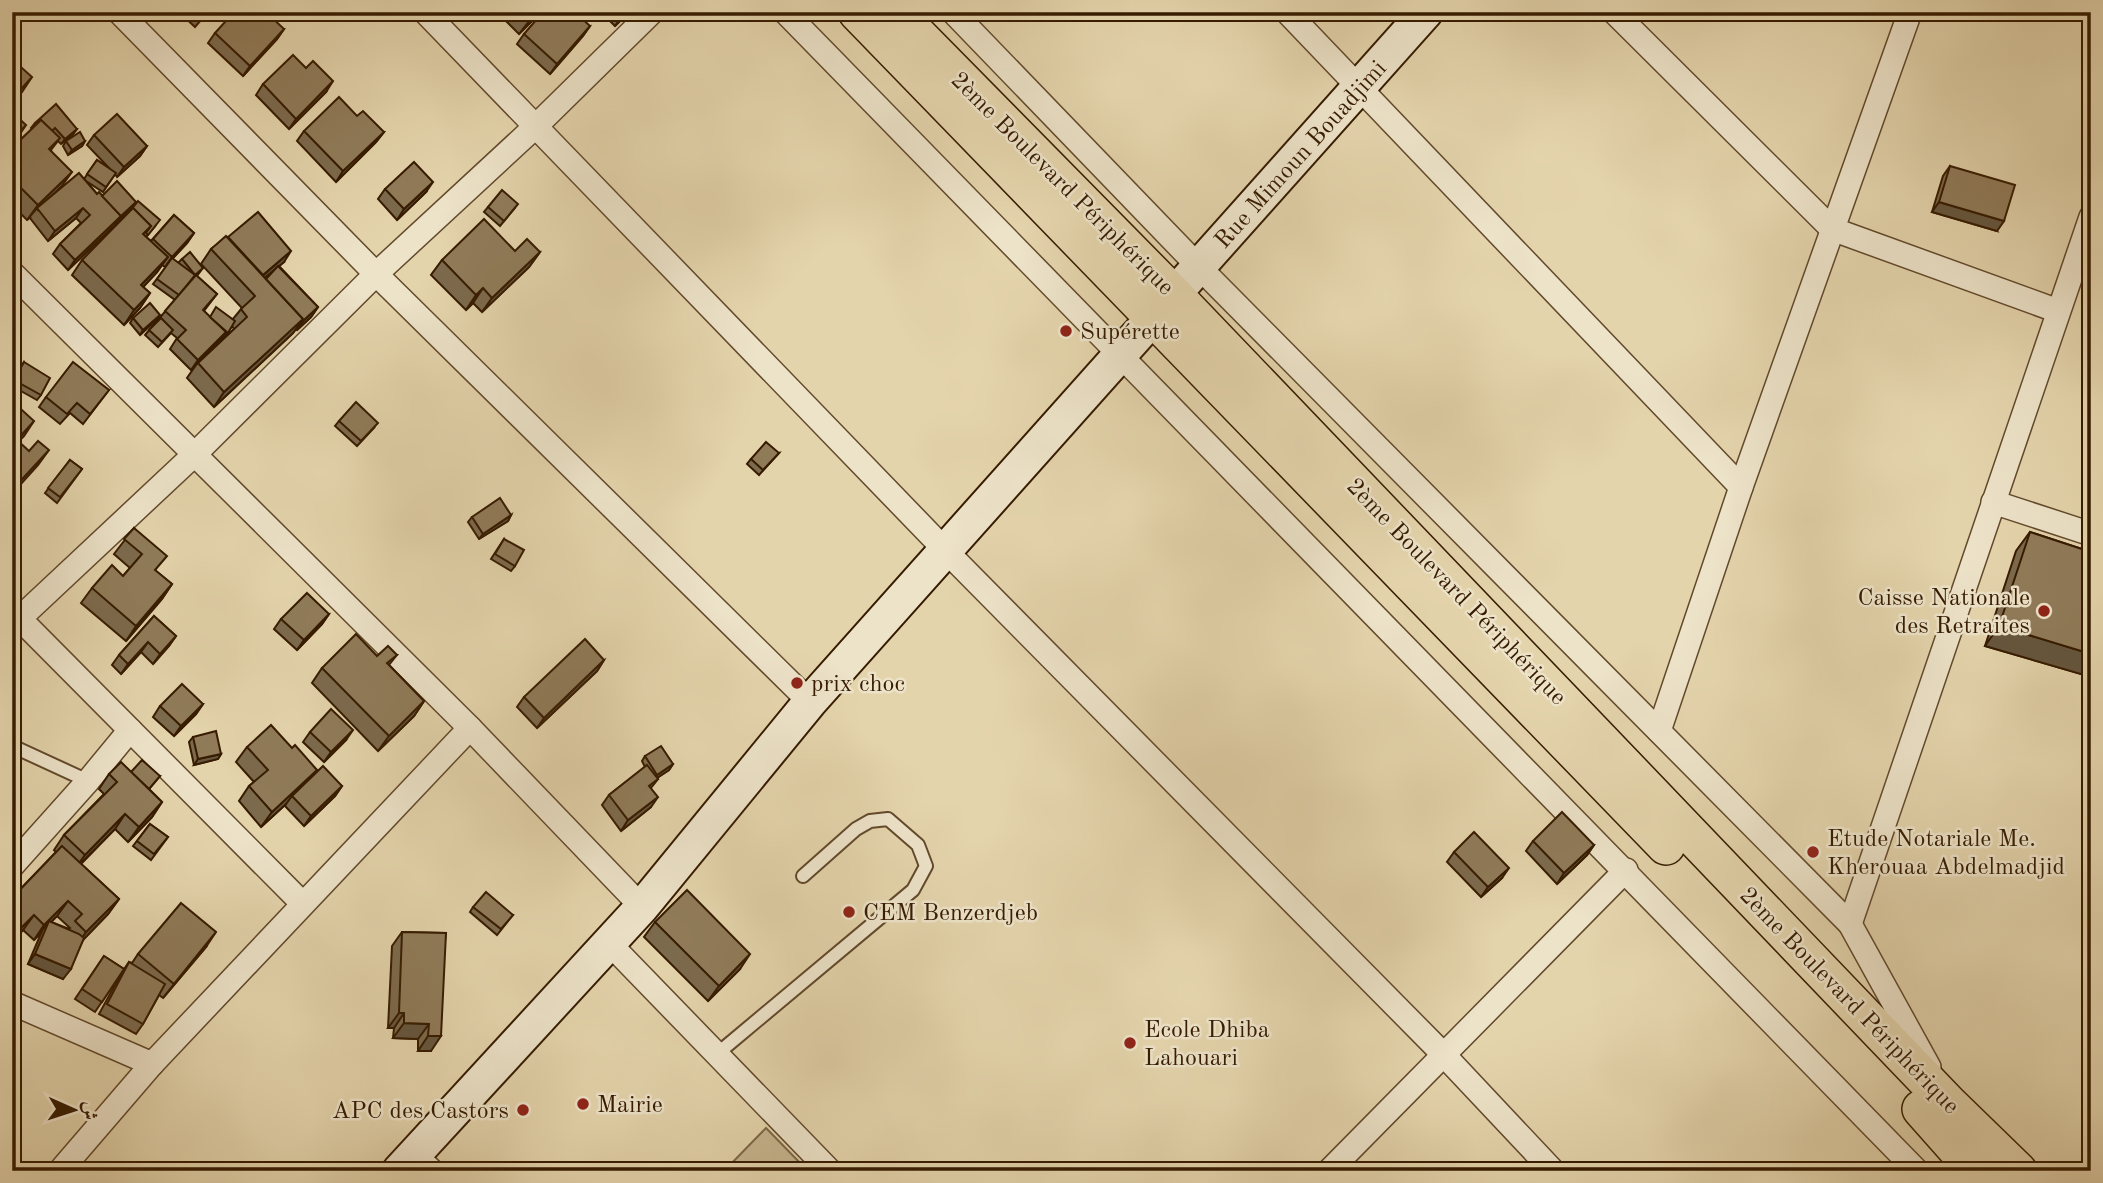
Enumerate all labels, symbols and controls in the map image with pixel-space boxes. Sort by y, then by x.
street label: Rue Mimoun Bouadjimi [1211,57,1392,254]
street label: 2ème Boulevard Périphérique [945,68,1178,301]
place label: Supérette [1080,321,1180,345]
marker: Supérette [1058,323,1074,339]
street label: 2ème Boulevard Périphérique [1341,474,1570,710]
place label: Caisse Nationale des Retraites [1858,587,2030,639]
marker: Caisse Nationale des Retraites [2036,603,2052,619]
place label: prix choc [811,673,905,697]
marker: prix choc [789,675,805,691]
place label: Etude Notariale Me. Kherouaa Abdelmadjid [1827,828,2065,880]
marker: Etude Notariale Me. Kherouaa Abdelmadjid [1805,844,1821,860]
street label: 2ème Boulevard Périphérique [1734,883,1963,1119]
place label: CEM Benzerdjeb [863,902,1038,926]
marker: CEM Benzerdjeb [841,904,857,920]
place label: Ecole Dhiba Lahouari [1144,1019,1270,1071]
marker: Ecole Dhiba Lahouari [1122,1035,1138,1051]
north arrow [38,1074,108,1144]
place label: Mairie [597,1094,663,1118]
marker: Mairie [575,1096,591,1112]
place label: APC des Castors [332,1100,509,1124]
text: ش [78,1101,98,1121]
marker: APC des Castors [515,1102,531,1118]

